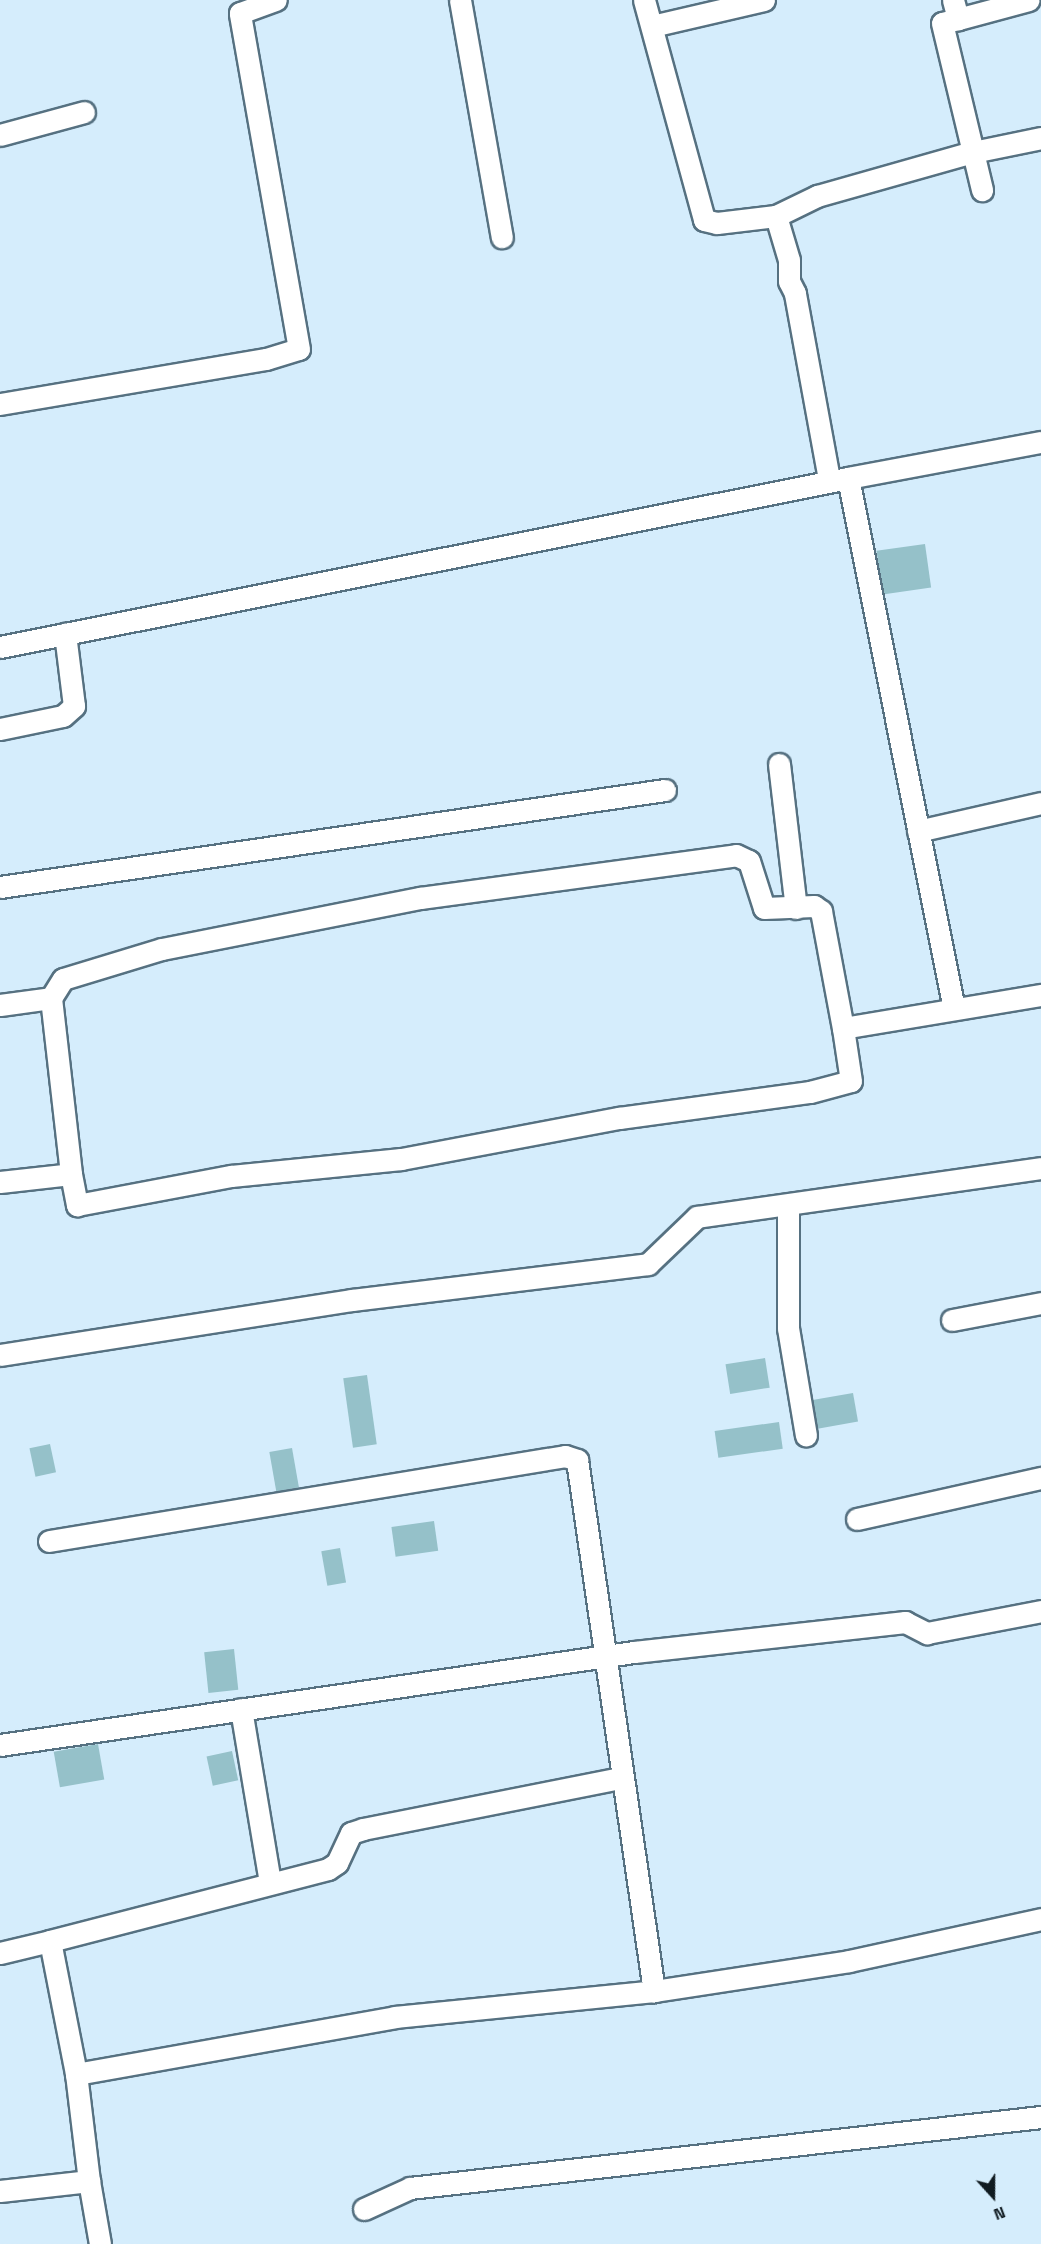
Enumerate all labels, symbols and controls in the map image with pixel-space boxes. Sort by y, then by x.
north arrow [963,2166,1023,2226]
text: N [991,2202,1008,2225]

